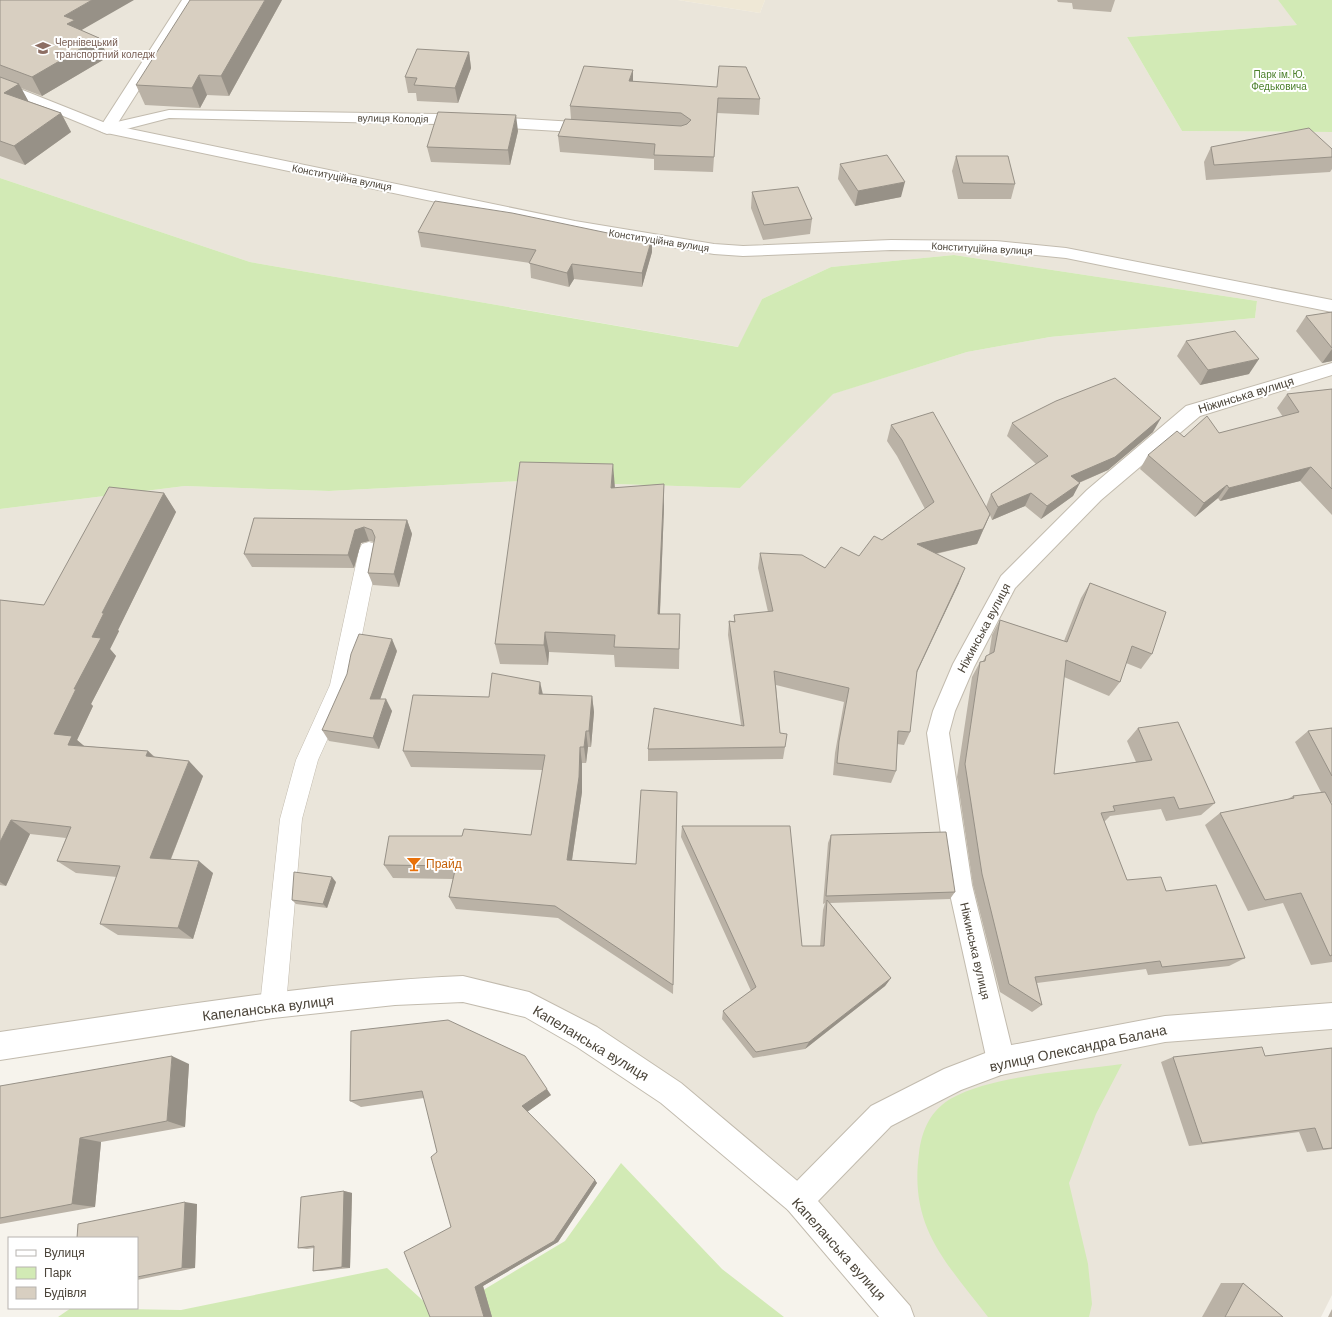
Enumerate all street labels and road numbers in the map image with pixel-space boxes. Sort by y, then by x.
street label: вулиця Колодія [357,111,429,126]
street label: Конституційна вулиця [291,161,393,194]
street label: Конституційна вулиця [608,226,710,255]
street label: Конституційна вулиця [931,239,1033,258]
street label: Ніжинська вулиця [1196,373,1296,417]
street label: Ніжинська вулиця [954,580,1014,676]
street label: Ніжинська вулиця [956,901,994,1001]
street label: Капеланська вулиця [201,991,335,1025]
street label: Капеланська вулиця [530,1001,652,1085]
street label: вулиця Олександра Балана [988,1020,1168,1076]
street label: Капеланська вулиця [788,1194,890,1304]

